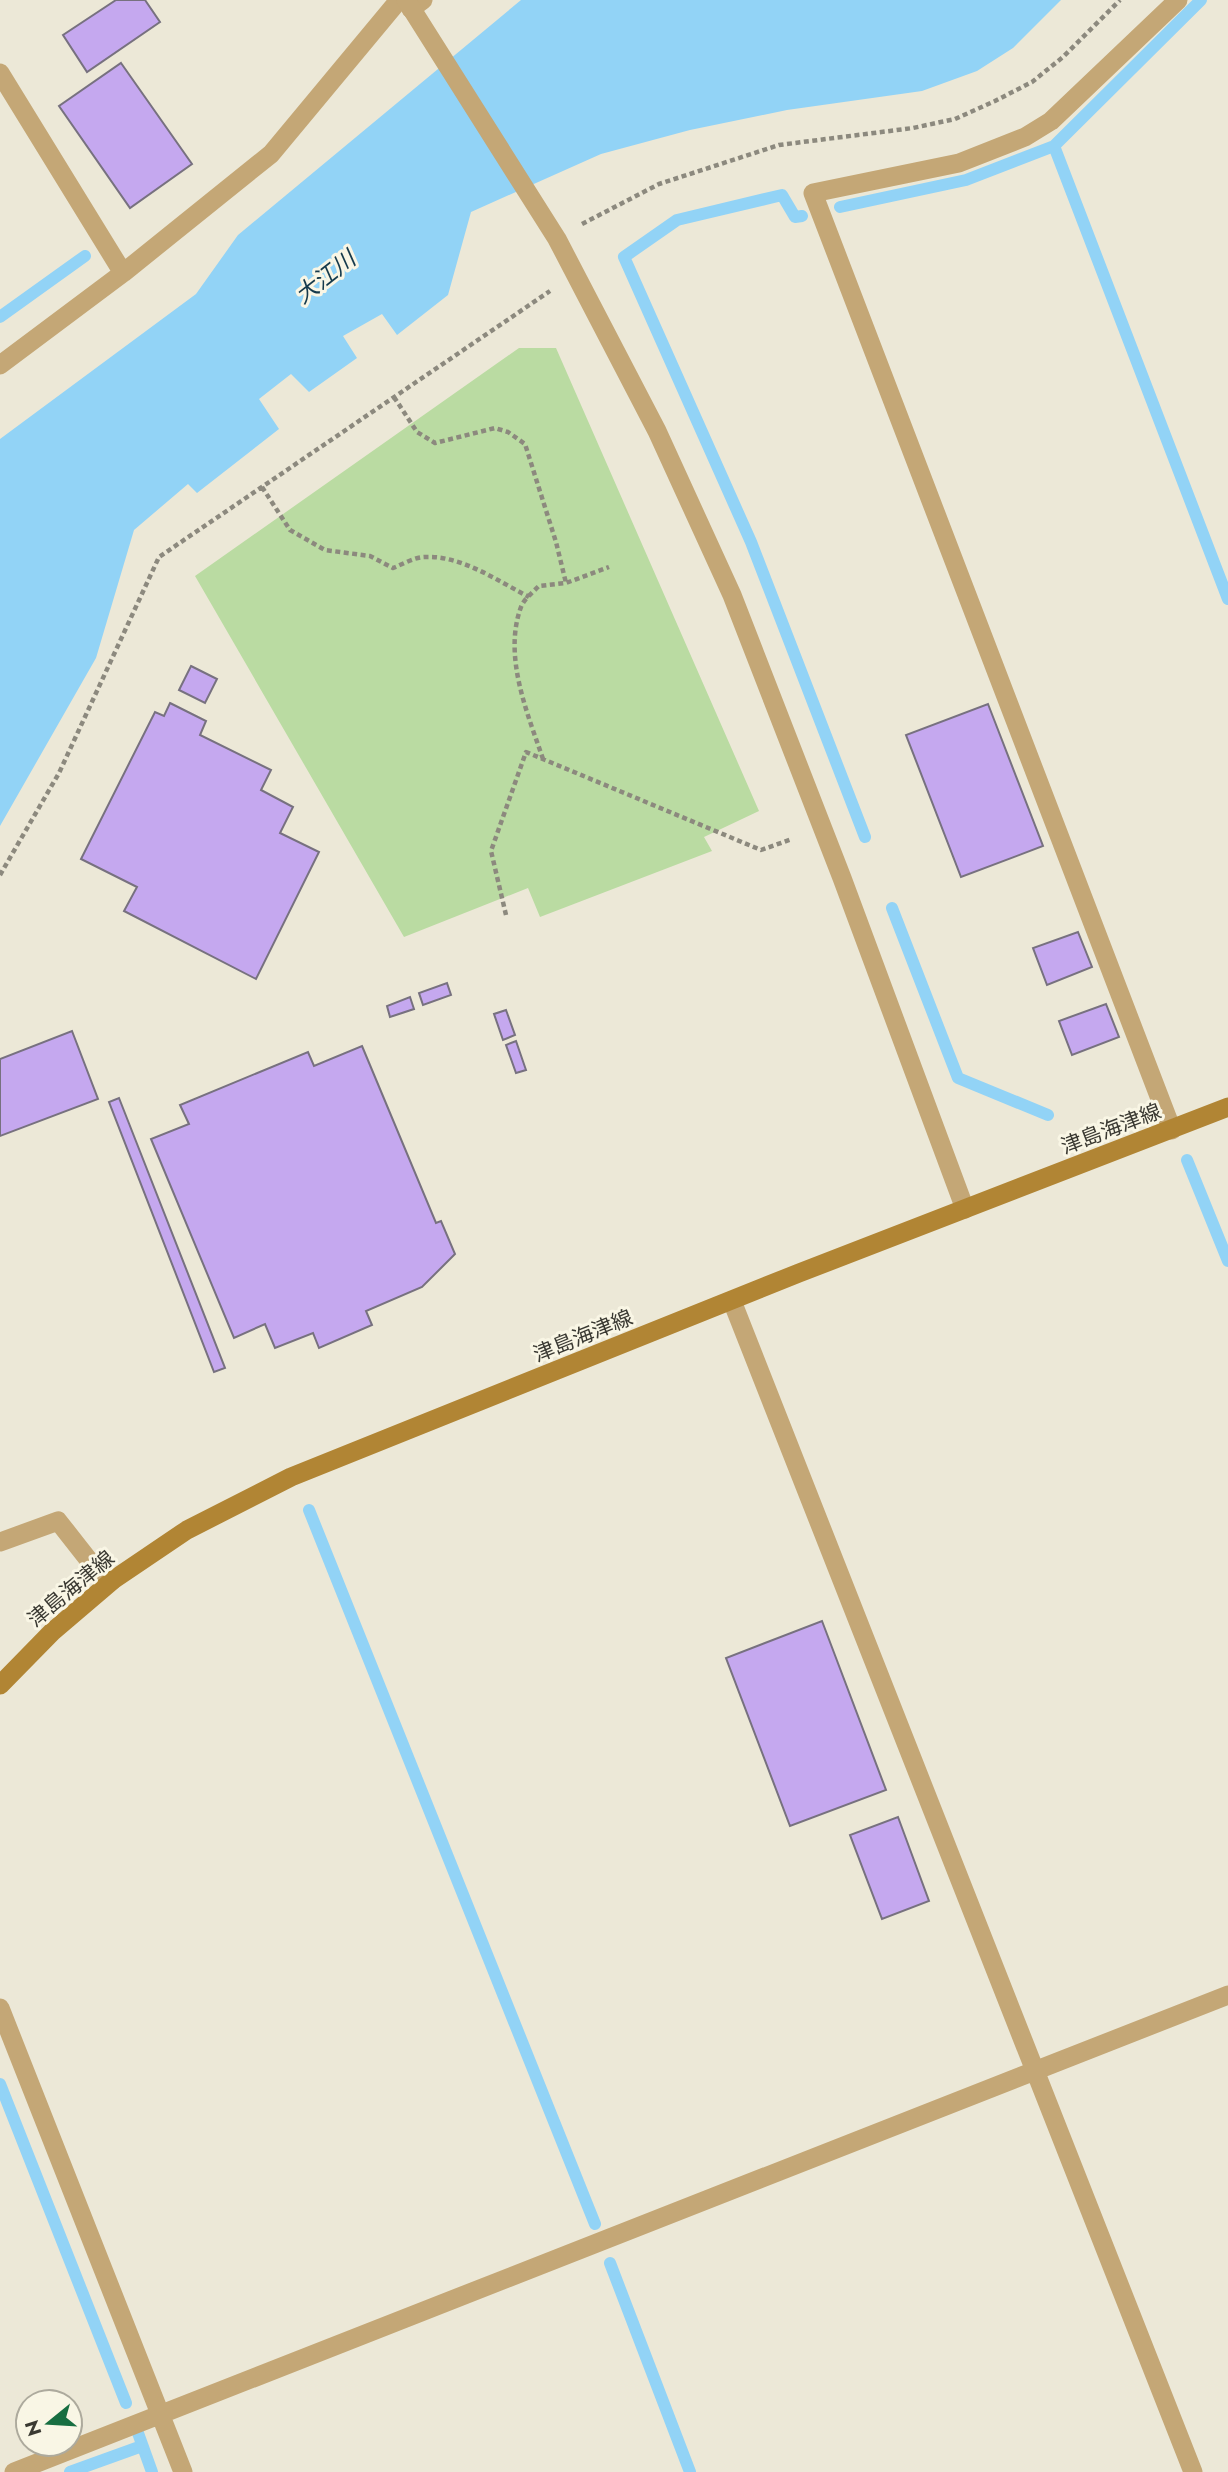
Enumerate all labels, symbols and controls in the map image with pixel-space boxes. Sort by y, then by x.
water label: 大江川 [287,241,365,312]
street label: 津島海津線 [1057,1096,1165,1162]
street label: 津島海津線 [529,1302,637,1370]
street label: 津島海津線 [21,1544,121,1634]
north arrow [14,2388,84,2458]
text: N [18,2417,48,2439]

